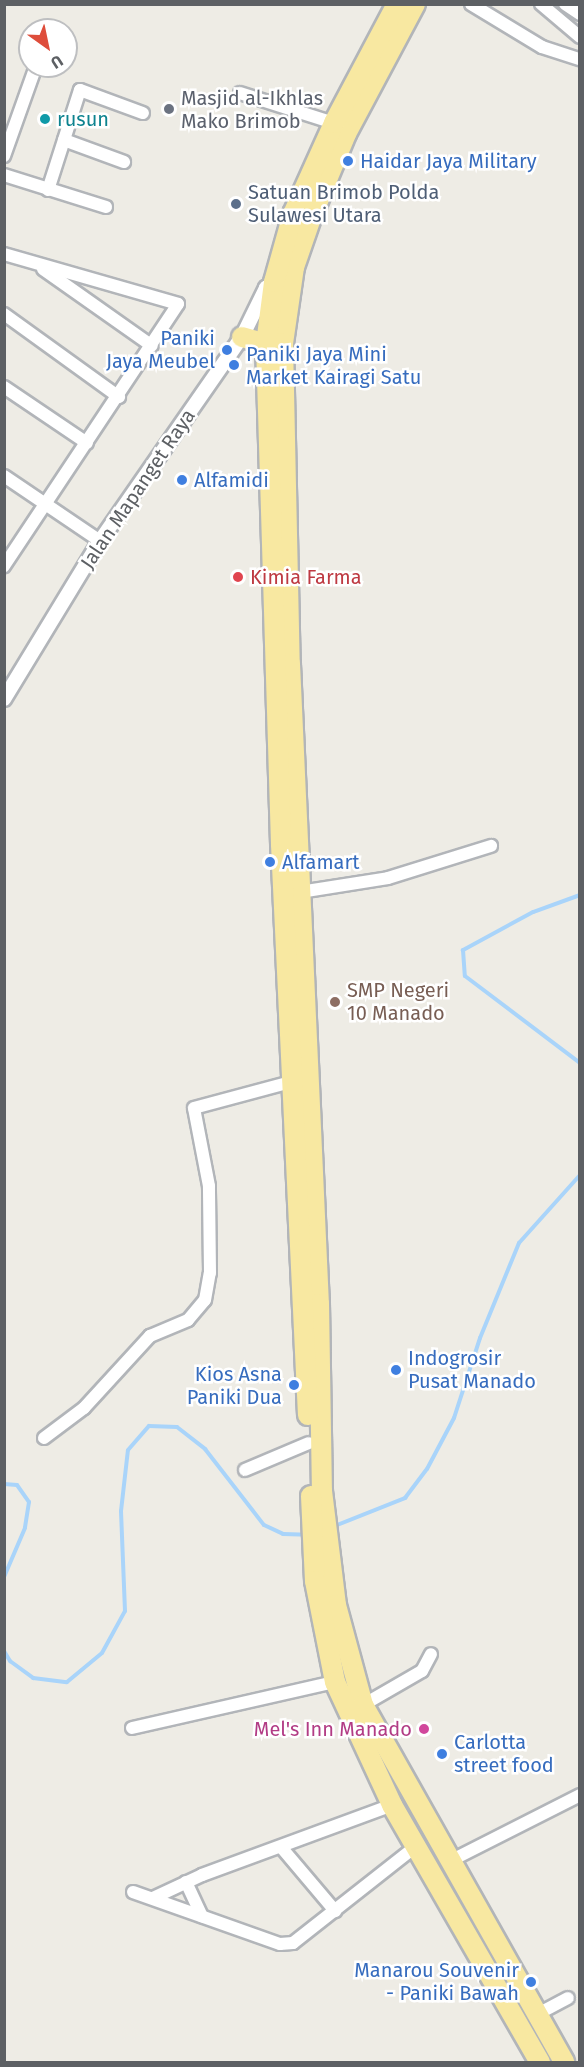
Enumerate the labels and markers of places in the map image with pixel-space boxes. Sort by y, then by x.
place label: Masjid al-Ikhlas Mako Brimob [181,86,323,133]
marker: Masjid al-Ikhlas Mako Brimob [162,102,176,116]
place label: rusun [57,107,109,131]
marker: rusun [38,112,52,126]
place label: Haidar Jaya Military [360,149,537,173]
marker: Haidar Jaya Military [341,154,355,168]
place label: Satuan Brimob Polda Sulawesi Utara [248,180,439,227]
marker: Satuan Brimob Polda Sulawesi Utara [229,197,243,211]
place label: Paniki Jaya Meubel [106,326,215,373]
place label: Paniki Jaya Mini Market Kairagi Satu [246,342,421,389]
marker: Paniki Jaya Meubel [220,343,234,357]
marker: Paniki Jaya Mini Market Kairagi Satu [227,358,241,372]
place label: Alfamidi [194,468,269,492]
marker: Alfamidi [175,473,189,487]
place label: Kimia Farma [250,565,362,589]
marker: Kimia Farma [231,570,245,584]
place label: Alfamart [282,850,359,874]
marker: Alfamart [263,855,277,869]
place label: SMP Negeri 10 Manado [347,978,449,1025]
marker: SMP Negeri 10 Manado [328,995,342,1009]
place label: Indogrosir Pusat Manado [408,1346,536,1393]
place label: Kios Asna Paniki Dua [187,1362,282,1409]
marker: Indogrosir Pusat Manado [389,1363,403,1377]
marker: Kios Asna Paniki Dua [287,1378,301,1392]
place label: Mel's Inn Manado [254,1717,412,1741]
marker: Mel's Inn Manado [417,1722,431,1736]
place label: Carlotta street food [454,1730,554,1777]
marker: Carlotta street food [435,1747,449,1761]
place label: Manarou Souvenir - Paniki Bawah [354,1958,519,2005]
marker: Manarou Souvenir - Paniki Bawah [524,1975,538,1989]

